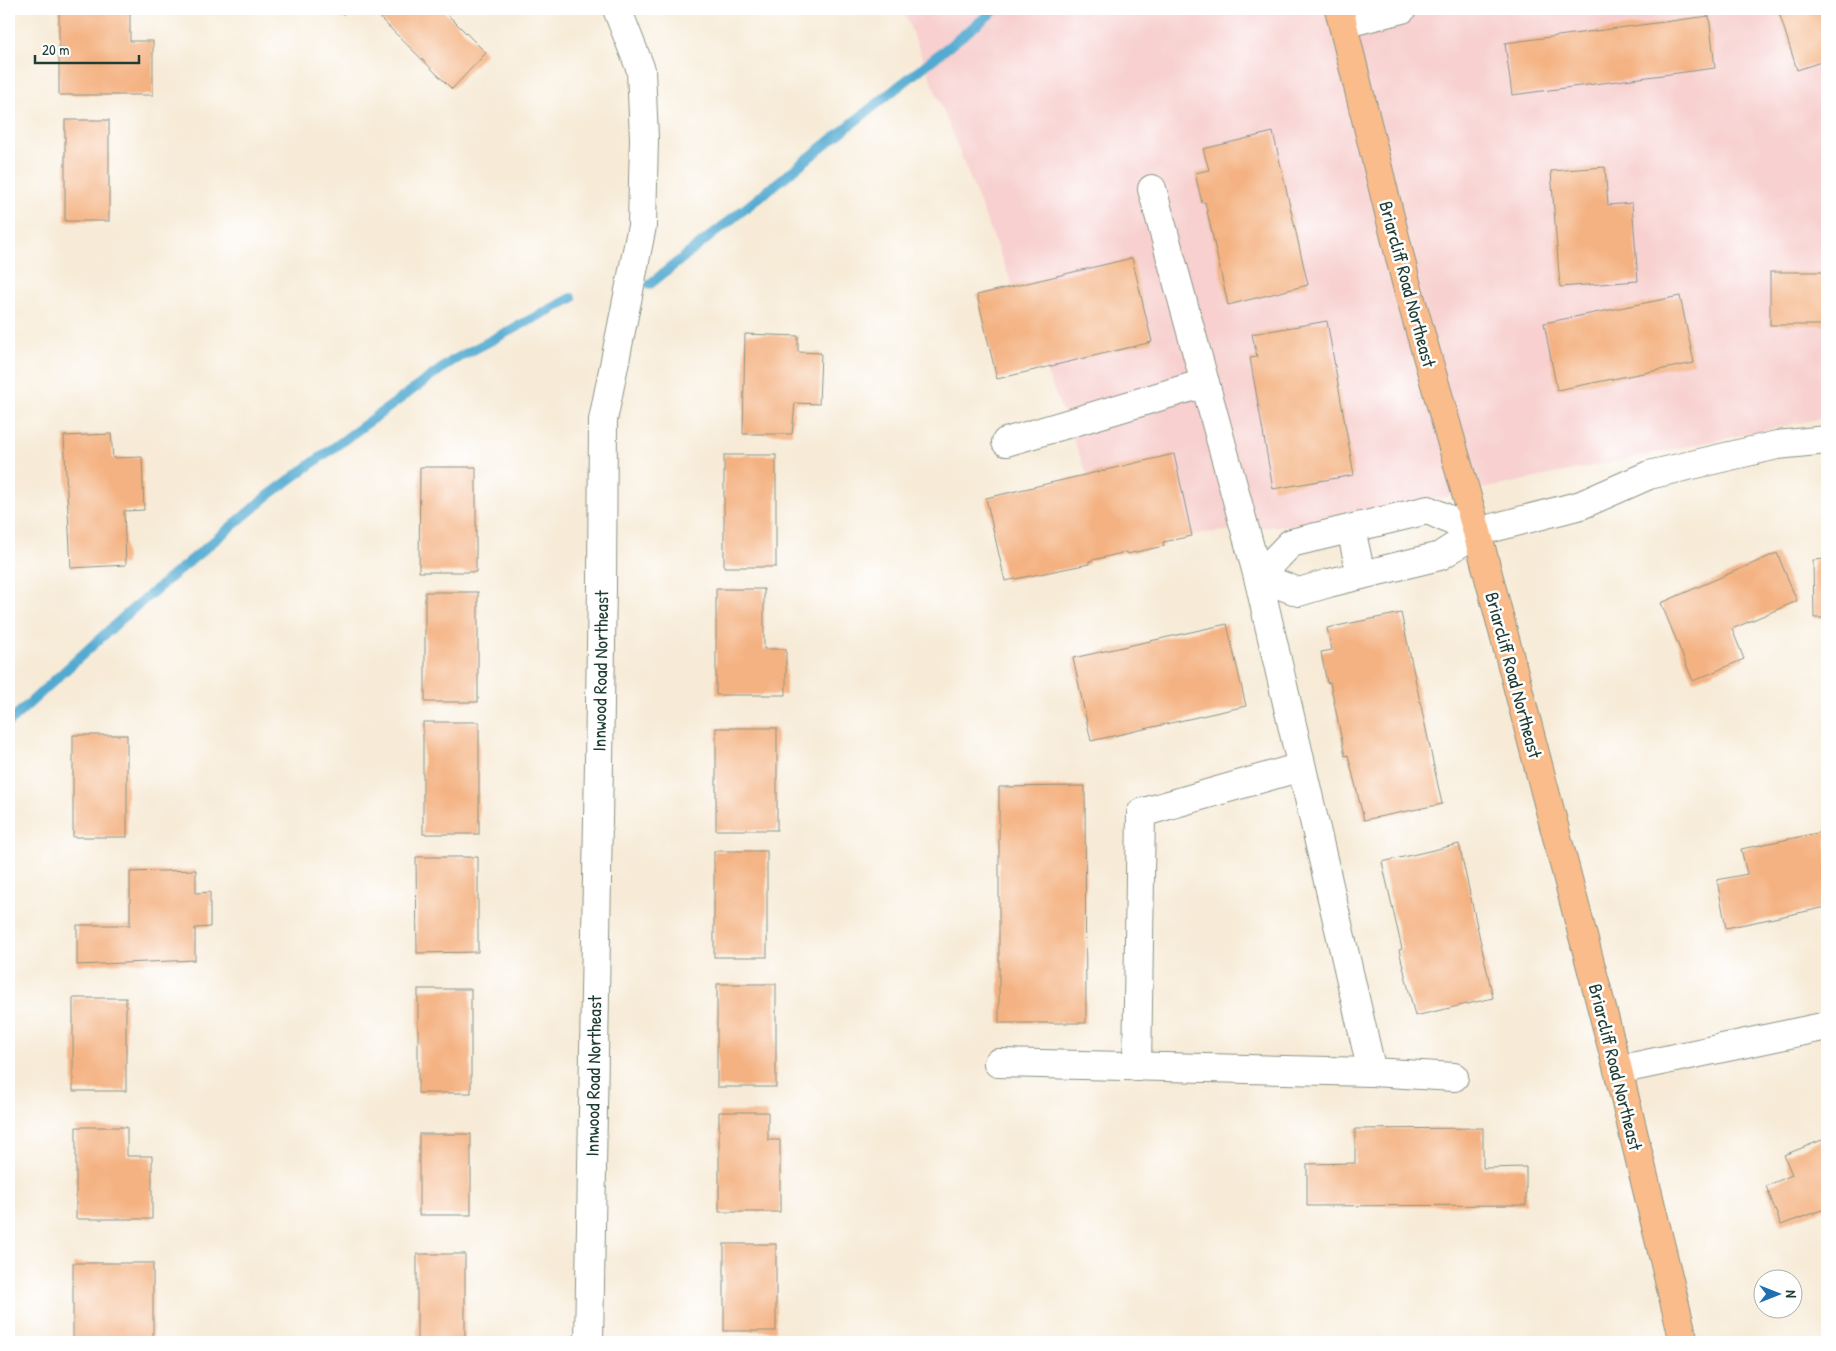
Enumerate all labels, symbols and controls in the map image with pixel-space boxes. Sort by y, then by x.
scale bar [35,32,139,64]
text: 20 m [42,39,69,60]
street label: Briarcliff Road Northeast [1373,198,1443,370]
street label: Briarcliff Road Northeast [1479,589,1549,761]
street label: Innwood Road Northeast [586,590,614,752]
street label: Briarcliff Road Northeast [1583,981,1649,1154]
street label: Innwood Road Northeast [579,995,607,1157]
north arrow [1754,1268,1804,1318]
text: N [1782,1290,1801,1298]

